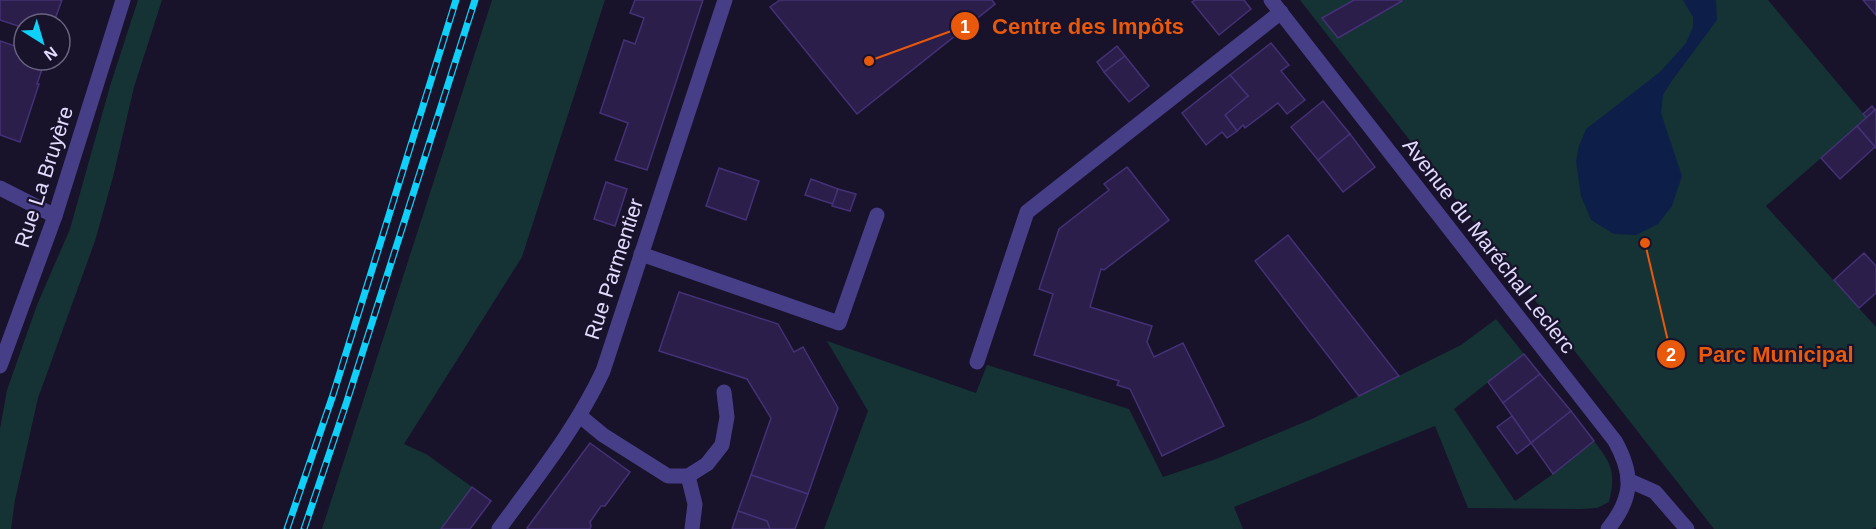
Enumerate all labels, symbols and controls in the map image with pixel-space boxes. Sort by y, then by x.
callout: Centre des Impôts [950,6,1196,46]
north arrow [12,12,72,72]
text: Centre des Impôts [992,14,1184,39]
text: 1 [960,17,970,37]
text: N [41,43,60,64]
street label: Rue La Bruyère [10,103,77,250]
street label: Avenue du Maréchal Leclerc [1399,134,1580,357]
street label: Rue Parmentier [580,195,647,342]
callout: Parc Municipal [1656,334,1866,374]
text: Parc Municipal [1698,342,1854,367]
text: 2 [1666,345,1676,365]

